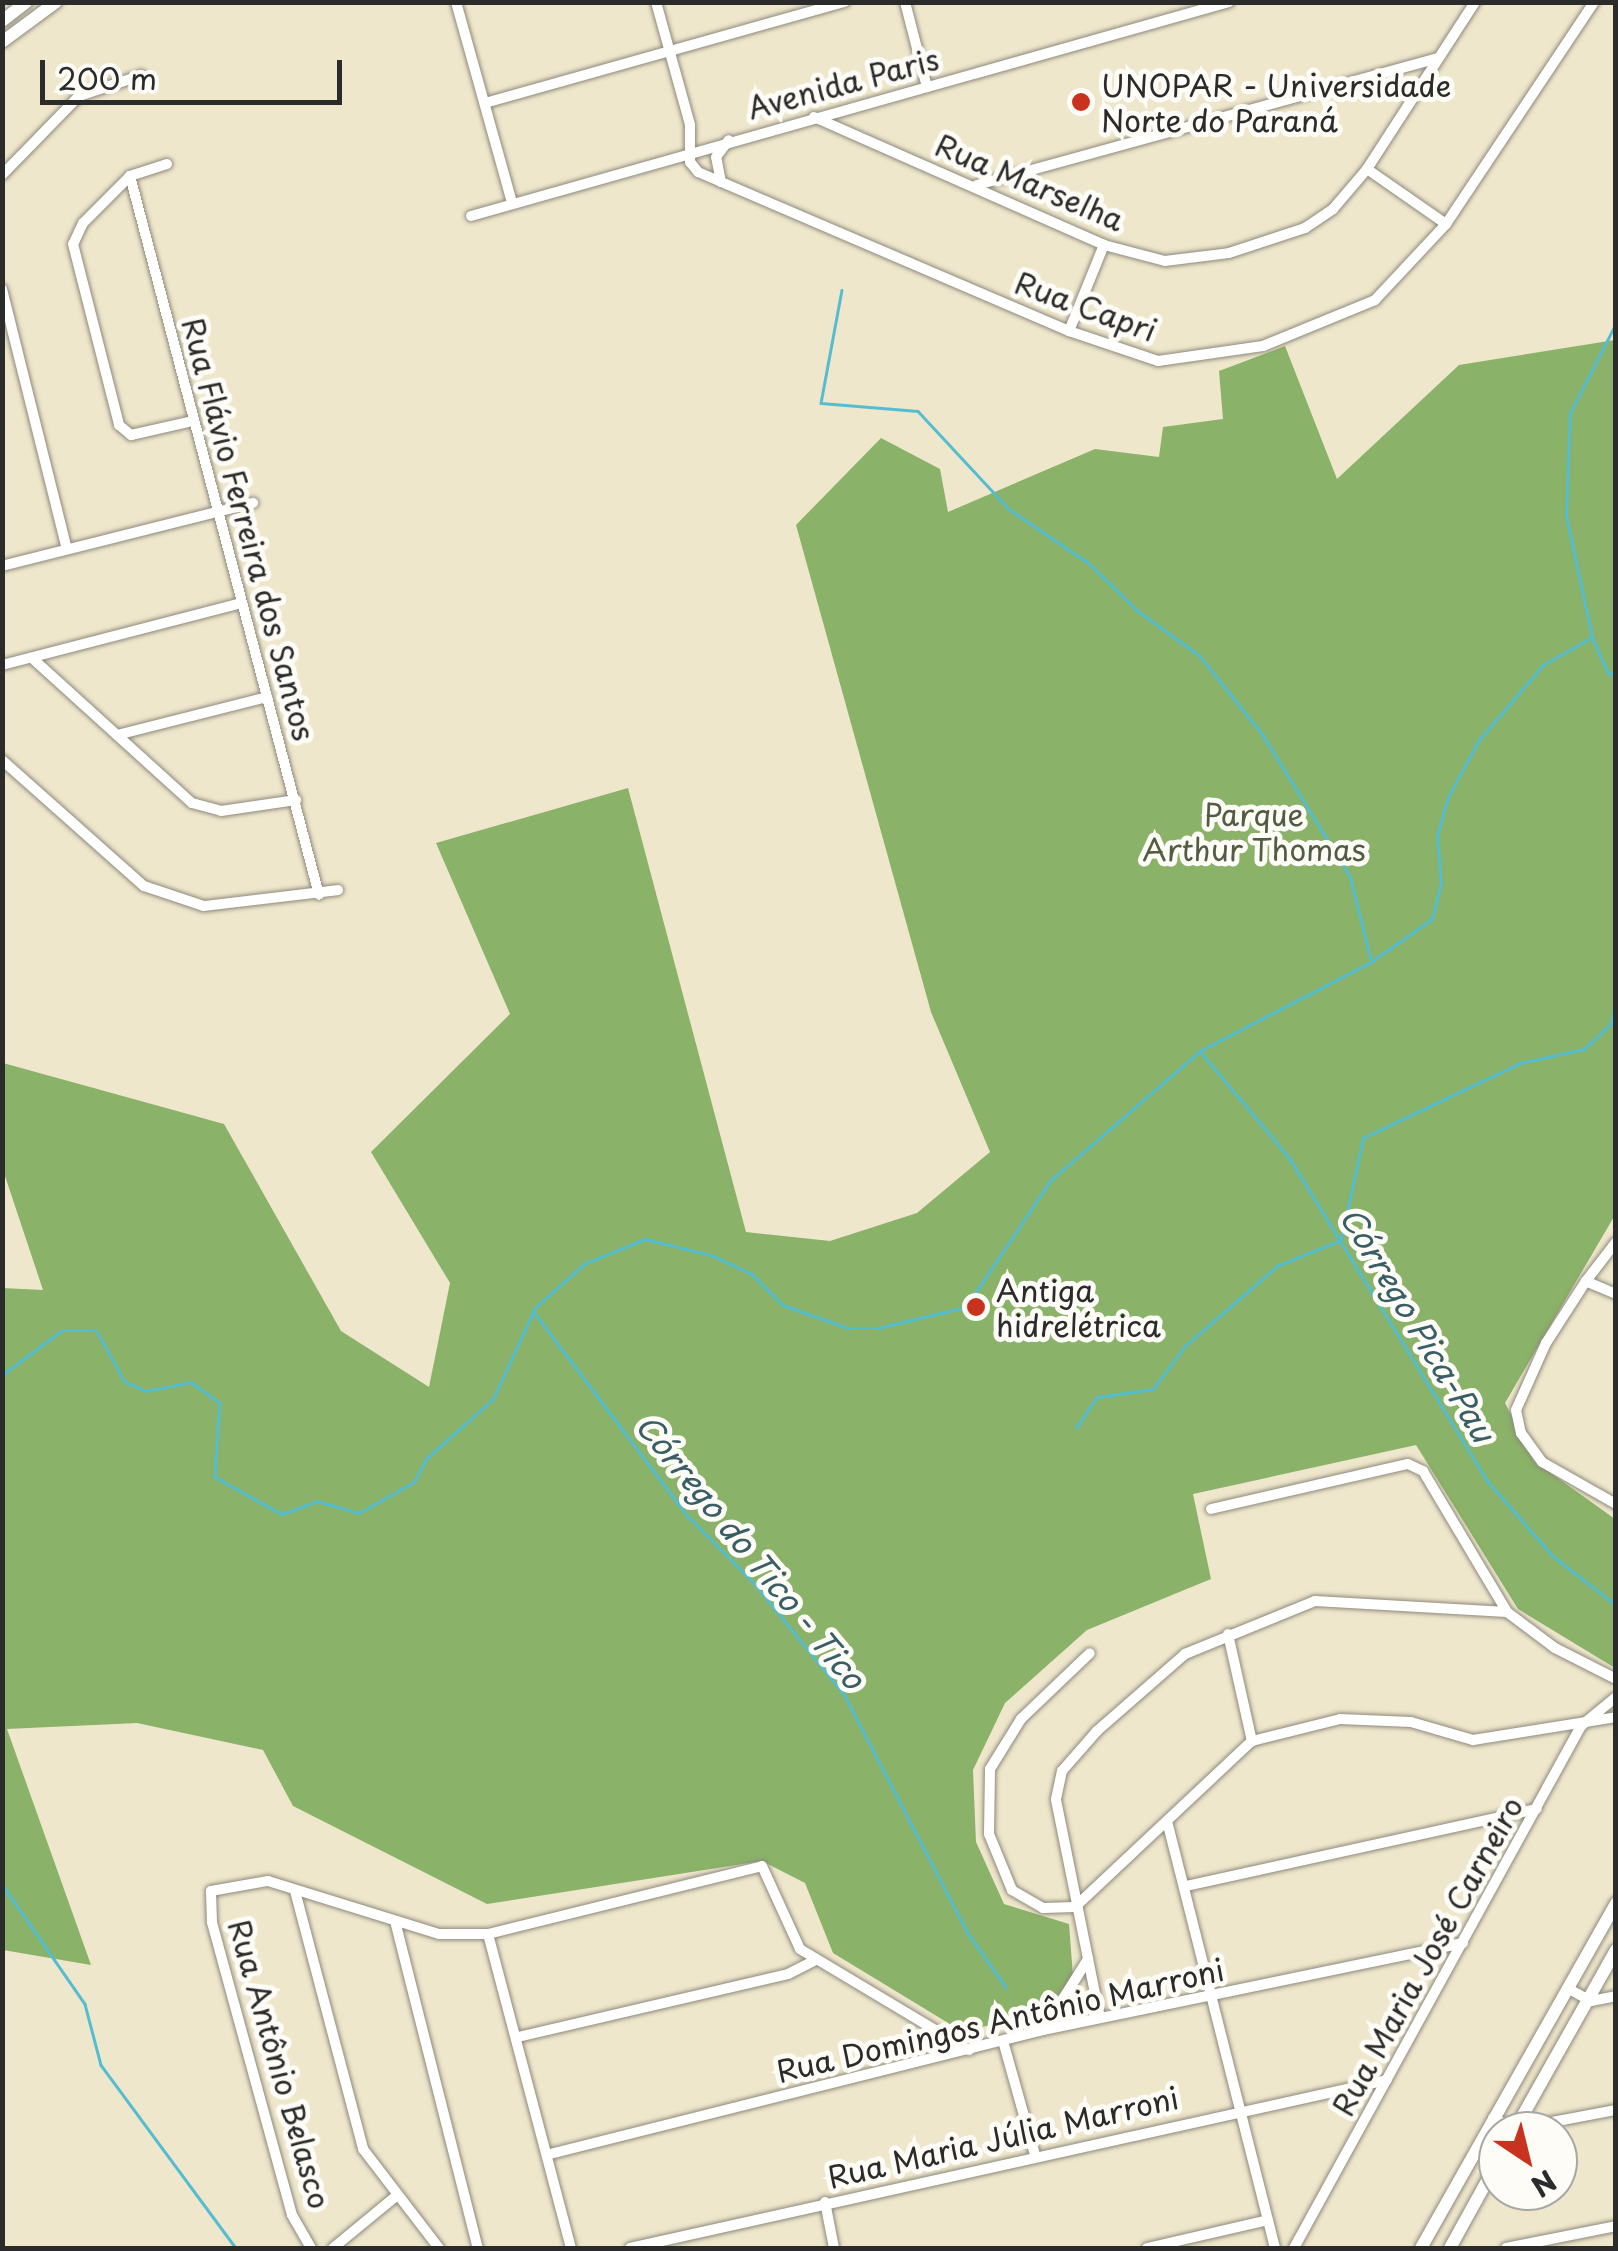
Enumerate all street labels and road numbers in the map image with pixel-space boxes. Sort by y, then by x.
street label: Avenida Paris [744,40,942,126]
street label: Rua Marselha [930,126,1130,238]
street label: Rua Capri [1011,264,1161,348]
street label: Rua Flávio Ferreira dos Santos [174,311,324,747]
street label: Rua Maria José Carneiro [1324,1789,1530,2123]
street label: Rua Antônio Belasco [221,1915,339,2213]
street label: Rua Domingos Antônio Marroni [772,1951,1228,2089]
street label: Rua Maria Júlia Marroni [823,2079,1183,2195]

